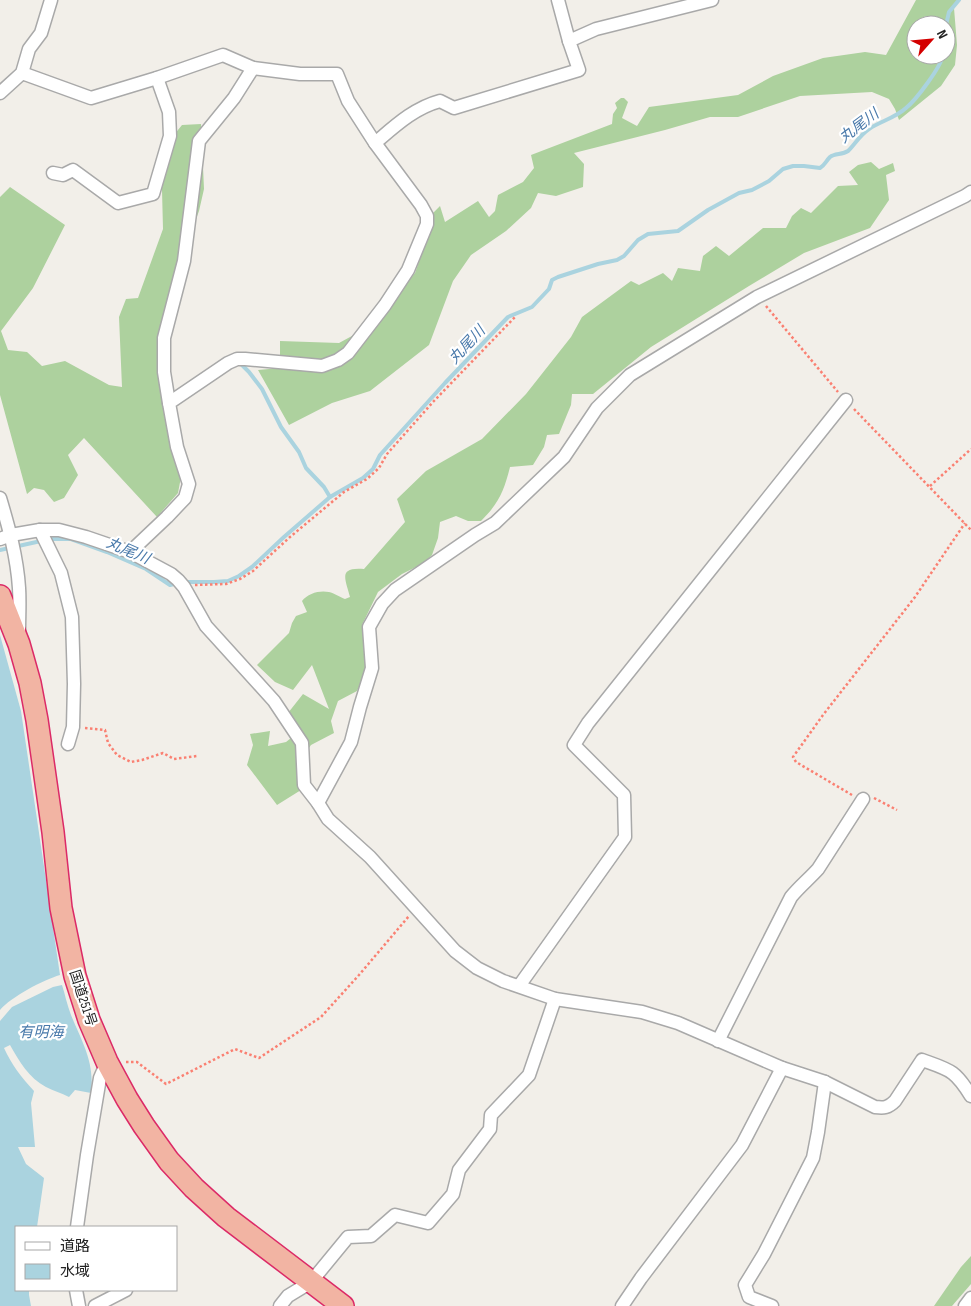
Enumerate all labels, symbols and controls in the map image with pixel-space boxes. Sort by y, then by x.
north arrow [906,15,956,65]
text: N [933,27,951,42]
water label: 丸尾川 [835,104,884,147]
water label: 丸尾川 [445,321,491,368]
water label: 丸尾川 [104,533,154,569]
street label: 国道251号 [66,968,100,1028]
water label: 有明海 [18,1023,65,1042]
legend [15,1226,178,1291]
text: 道路 [60,1237,90,1256]
text: 水域 [60,1262,90,1281]

